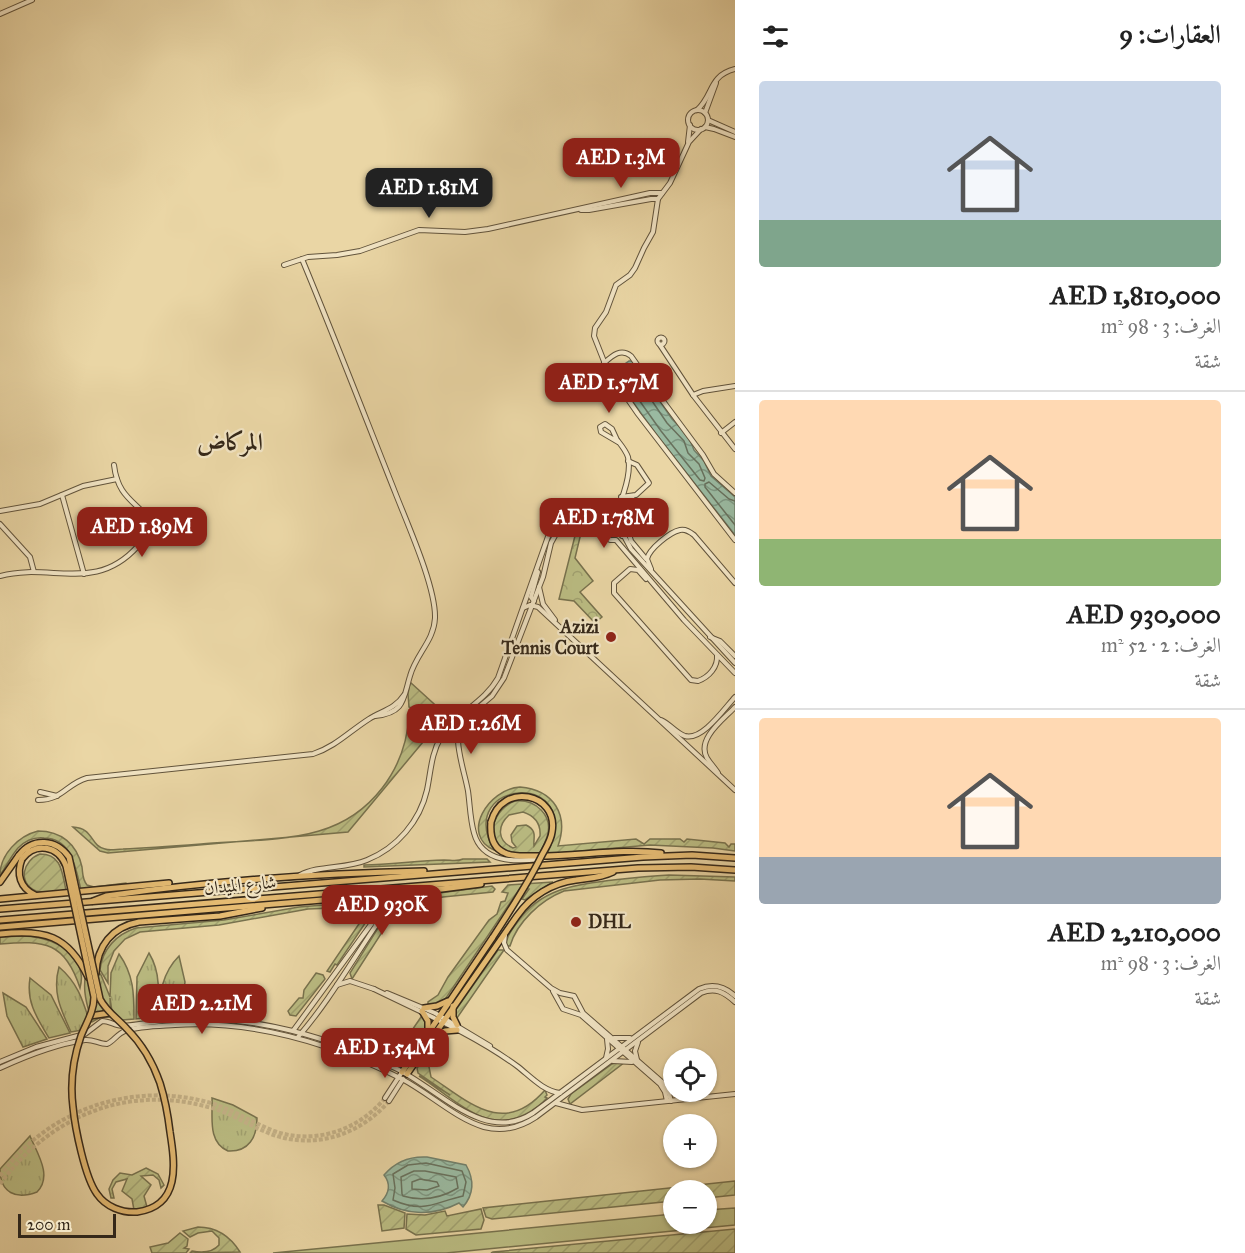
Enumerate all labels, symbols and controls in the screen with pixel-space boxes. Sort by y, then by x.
text: العقارات: 9 [1119,18,1221,50]
icon: filters [759,20,792,53]
icon: home [936,120,1044,228]
pin: AED 1.3M [559,138,683,189]
text: AED 1.3M [577,145,665,169]
pin: AED 1.81M [360,168,498,219]
text: AED 1.81M [379,175,479,199]
text: AED 1,810,000 [1051,279,1221,311]
text: الغرف: 3 · 98 m² [1101,314,1221,338]
text: شقة [1195,349,1221,373]
pin: AED 1.57M [540,363,678,414]
text: AED 1.57M [559,370,659,394]
district label: المركاض [197,427,263,457]
icon: home [936,439,1044,547]
pin: AED 1.78M [535,498,673,549]
text: AED 1.78M [554,505,654,529]
pin: AED 1.89M [73,507,211,558]
text: AED 1.89M [91,514,193,538]
text: AED 930,000 [1067,598,1221,630]
place label: Azizi Tennis Court [501,616,600,659]
marker: Azizi Tennis Court [604,630,618,644]
text: الغرف: 2 · 52 m² [1101,633,1221,657]
text: شقة [1195,668,1221,692]
pin: AED 1.26M [402,704,540,755]
text: AED 1.26M [421,711,521,735]
icon: home [936,757,1044,865]
street label: شارع الميدان [203,871,277,903]
pin: AED 930K [320,885,444,936]
text: AED 930K [336,892,428,916]
place label: DHL [588,911,632,933]
marker: DHL [569,915,583,929]
text: AED 2,210,000 [1048,916,1221,948]
text: الغرف: 3 · 98 m² [1101,951,1221,975]
pin: AED 2.21M [133,984,271,1035]
text: شقة [1195,986,1221,1010]
text: AED 2.21M [152,991,252,1015]
pin: AED 1.54M [316,1028,454,1079]
text: AED 1.54M [335,1035,435,1059]
map controls [663,1048,717,1234]
button: locate [663,1048,717,1102]
button: + [663,1114,717,1168]
button: − [663,1180,717,1234]
scale bar [18,1211,116,1238]
text: 200 m [27,1215,70,1234]

